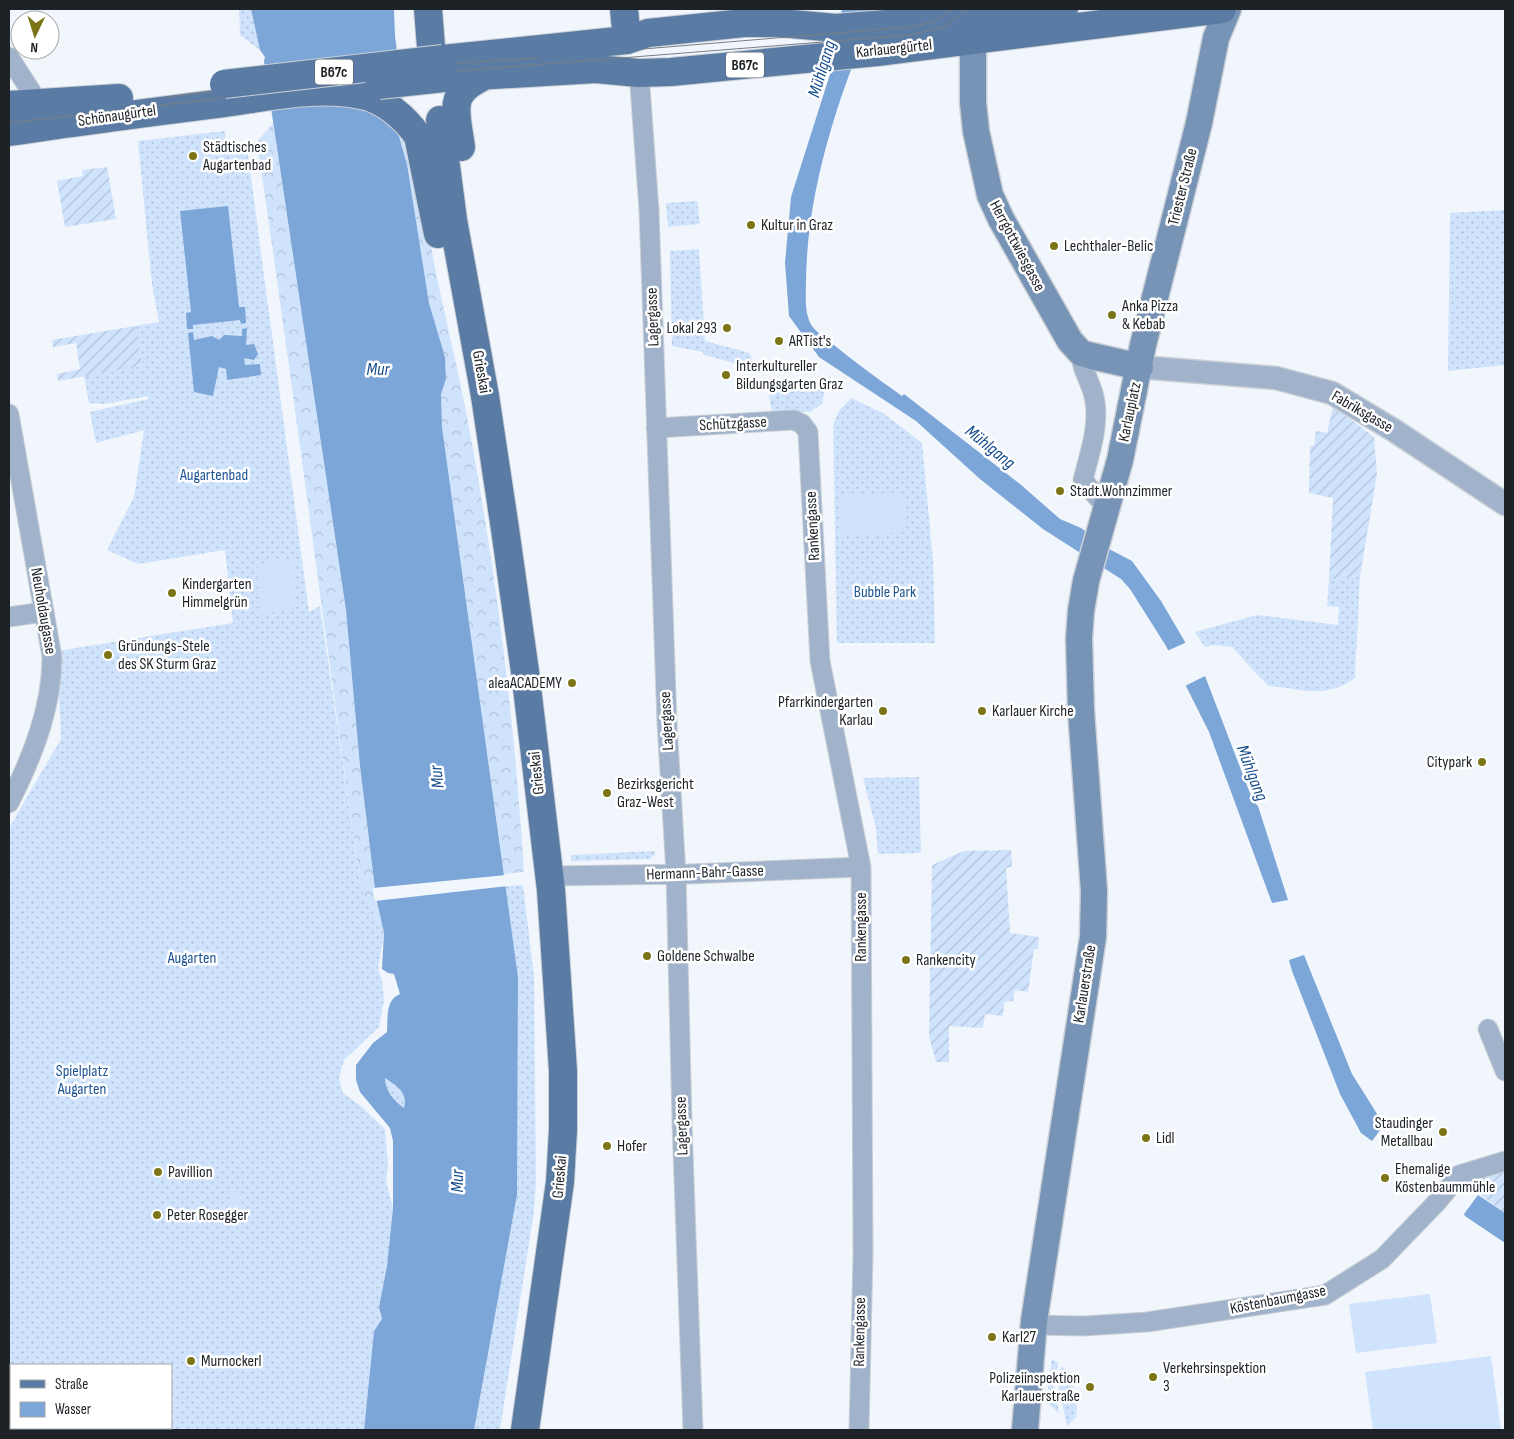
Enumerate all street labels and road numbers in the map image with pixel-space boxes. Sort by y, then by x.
street label: Karlauergürtel [855,36,933,62]
road number: B67c [726,52,764,78]
road number: B67c [315,60,353,84]
street label: Schönaugürtel [77,101,157,131]
street label: Triester Straße [1164,146,1202,228]
street label: Herrgottwiesgasse [985,197,1049,295]
street label: Lagergasse [642,287,664,347]
street label: Grieskai [468,349,494,395]
street label: Karlauplatz [1114,380,1146,443]
street label: Fabriksgasse [1328,387,1396,437]
street label: Schützgasse [699,413,767,435]
street label: Rankengasse [802,491,824,561]
street label: Neuholdaugasse [26,566,60,656]
street label: Lagergasse [656,691,678,751]
street label: Grieskai [525,751,549,795]
street label: Hermann-Bahr-Gasse [646,861,764,885]
street label: Rankengasse [852,892,871,962]
street label: Karlauerstraße [1069,944,1101,1024]
street label: Lagergasse [671,1096,693,1156]
street label: Grieskai [549,1155,571,1199]
street label: Köstenbaumgasse [1228,1281,1328,1319]
street label: Rankengasse [850,1297,870,1367]

